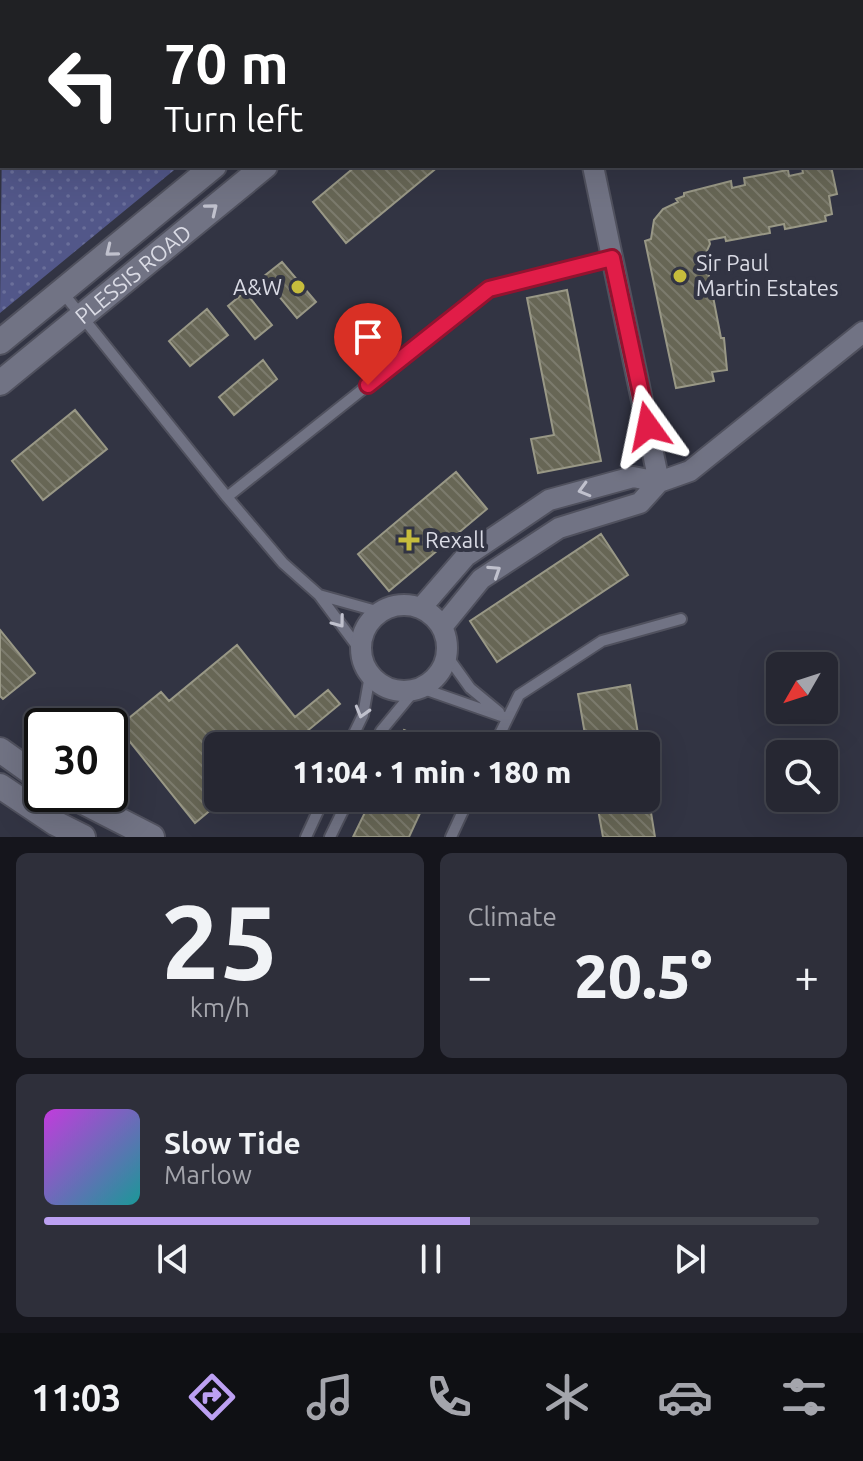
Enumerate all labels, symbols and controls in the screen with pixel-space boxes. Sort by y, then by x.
icon: left [32,32,136,136]
text: 70 m [164,32,289,95]
text: Turn left [164,98,303,139]
one-way arrow [203,205,218,219]
street label: PLESSIS ROAD [70,219,196,328]
one-way arrow [105,241,120,256]
place label: Sir Paul Martin Estates [696,250,838,300]
marker: Sir Paul Martin Estates [671,267,689,285]
place label: A&W [233,274,282,299]
marker: A&W [289,278,307,296]
pin [334,303,402,385]
icon: arrive [346,315,390,359]
position arrow [606,384,690,468]
one-way arrow [577,481,591,498]
place label: Rexall [425,527,485,552]
marker: Rexall [400,531,418,549]
one-way arrow [486,565,500,580]
one-way arrow [330,613,344,628]
north arrow [766,652,838,724]
map controls [766,652,838,812]
one-way arrow [355,704,371,718]
speed limit sign: 30 [24,708,128,812]
button: search [766,740,838,812]
text: 11:04 · 1 min · 180 m [293,755,571,789]
text: 25 [161,882,278,999]
text: Climate [468,902,557,931]
text: 20.5° [574,942,712,1009]
text: − [468,951,492,1000]
text: + [794,951,819,1000]
text: km/h [190,993,250,1022]
text: Slow Tide [164,1126,301,1160]
text: Marlow [164,1160,252,1189]
icon: previous [151,1237,195,1281]
icon: pause [409,1237,453,1281]
icon: next [668,1237,712,1281]
icon: directions [184,1369,240,1425]
icon: music [302,1369,358,1425]
icon: phone [421,1369,477,1425]
icon: climate [539,1369,595,1425]
icon: car [657,1369,713,1425]
icon: filters [776,1369,832,1425]
text: 11:03 [31,1377,121,1418]

